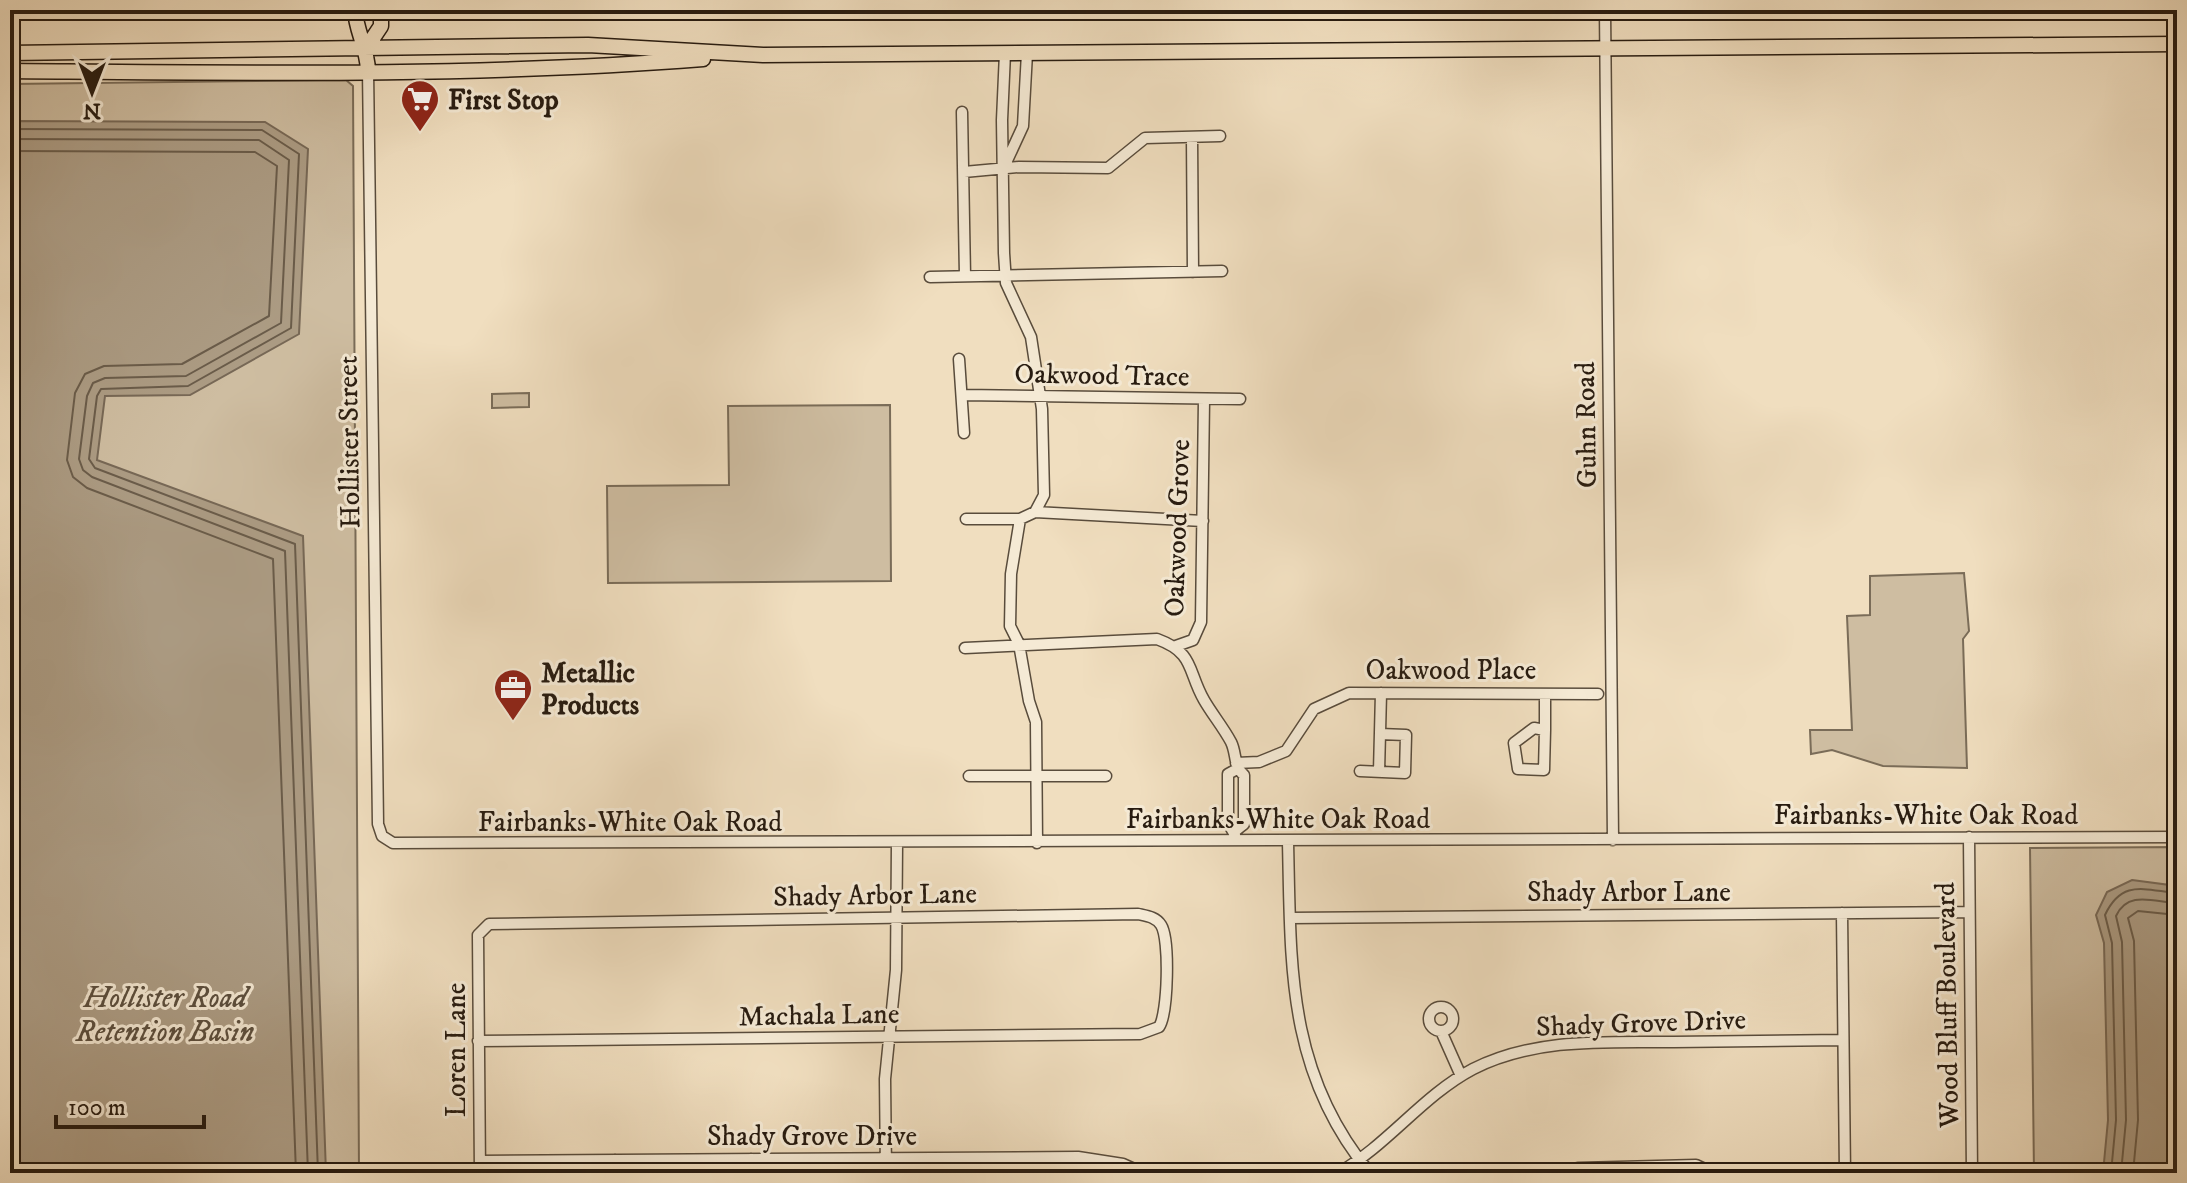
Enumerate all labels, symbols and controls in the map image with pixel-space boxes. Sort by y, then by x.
north arrow [52,52,132,132]
supermarket icon: First Stop [399,78,441,133]
place label: First Stop [448,83,558,118]
text: N [83,97,101,124]
street label: Hollister Street [330,355,369,529]
street label: Oakwood Trace [1014,356,1190,395]
street label: Guhn Road [1568,361,1605,488]
street label: Oakwood Grove [1157,438,1198,618]
street label: Oakwood Place [1366,653,1536,688]
place label: Metallic Products [541,656,640,723]
office icon: Metallic Products [492,667,534,722]
street label: Fairbanks-White Oak Road [1774,798,2078,833]
street label: Fairbanks-White Oak Road [1126,802,1430,837]
street label: Fairbanks-White Oak Road [478,805,782,840]
street label: Shady Arbor Lane [1527,875,1731,910]
street label: Shady Arbor Lane [773,876,977,915]
street label: Wood Bluff Boulevard [1928,882,1967,1129]
water label: Hollister Road Retention Basin [75,980,254,1051]
street label: Loren Lane [439,983,474,1117]
street label: Machala Lane [738,997,900,1034]
street label: Shady Grove Drive [1535,1002,1747,1045]
scale bar [56,1079,204,1129]
text: 100 m [68,1093,126,1123]
street label: Shady Grove Drive [707,1119,917,1154]

